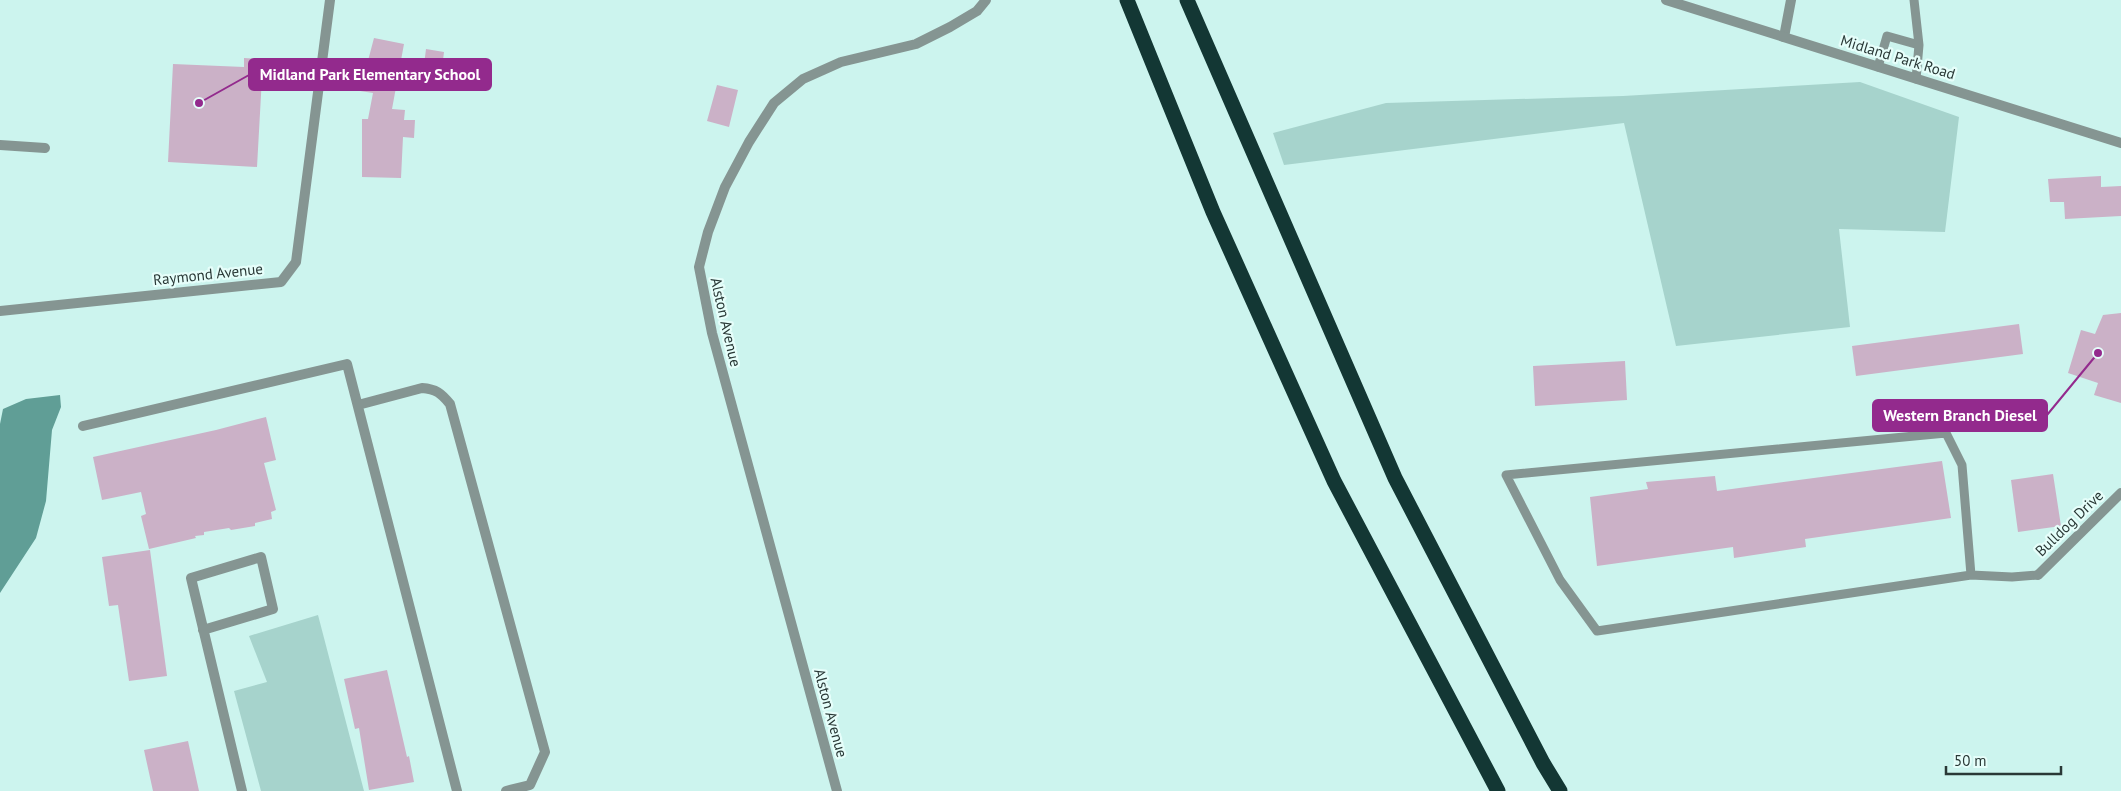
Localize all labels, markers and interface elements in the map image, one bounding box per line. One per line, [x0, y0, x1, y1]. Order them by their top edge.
street label: Midland Park Road [1838, 31, 1958, 83]
callout: Midland Park Elementary School [249, 59, 491, 90]
text: Midland Park Elementary School [260, 64, 481, 84]
street label: Raymond Avenue [152, 259, 264, 289]
street label: Alston Avenue [707, 276, 745, 368]
callout: Western Branch Diesel [1873, 400, 2047, 431]
text: Western Branch Diesel [1883, 405, 2037, 425]
street label: Bulldog Drive [2031, 486, 2107, 560]
street label: Alston Avenue [810, 667, 852, 759]
scale bar [1946, 744, 2061, 776]
text: 50 m [1954, 751, 1987, 770]

